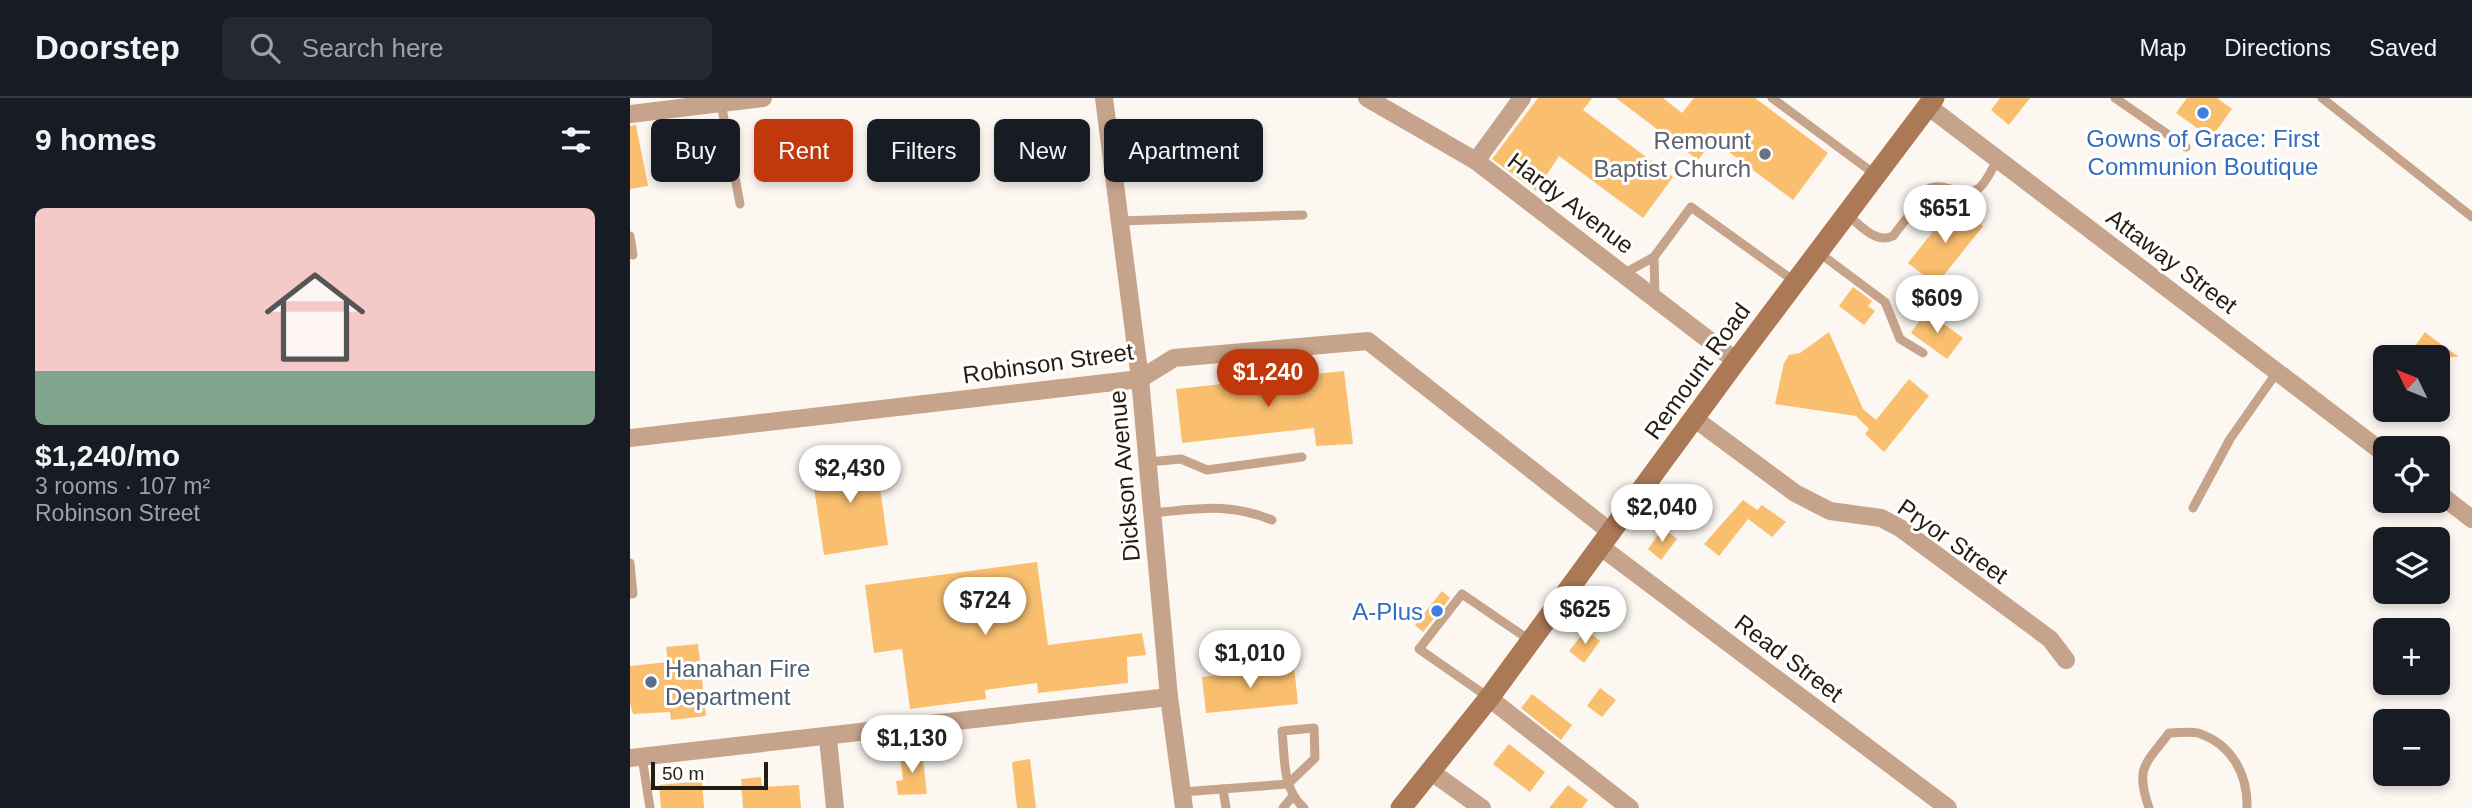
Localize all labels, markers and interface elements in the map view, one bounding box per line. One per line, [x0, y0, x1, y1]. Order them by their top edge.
search box [222, 17, 712, 80]
text: Doorstep [35, 29, 180, 66]
icon: search [246, 29, 284, 67]
text: Search here [302, 33, 444, 63]
text: Map [2140, 34, 2186, 61]
text: Directions [2224, 34, 2331, 61]
text: Saved [2369, 34, 2437, 61]
marker: Gowns of Grace: First Communion Boutique [2195, 105, 2211, 121]
chip: Buy [651, 119, 740, 182]
chip: Rent [754, 119, 853, 182]
chip: Filters [867, 119, 980, 182]
chip: New [994, 119, 1090, 182]
chip: Apartment [1104, 119, 1263, 182]
icon: filters [557, 121, 595, 159]
text: 9 homes [35, 123, 157, 156]
place label: Gowns of Grace: First Communion Boutique [2086, 125, 2320, 180]
place label: Remount Baptist Church [1594, 127, 1751, 182]
marker: Remount Baptist Church [1757, 146, 1773, 162]
street label: Hardy Avenue [1503, 147, 1639, 259]
pin: $651 [1904, 186, 1986, 245]
text: $651 [1919, 195, 1971, 221]
street label: Attaway Street [2102, 203, 2243, 319]
icon: home [252, 254, 378, 380]
pin: $609 [1896, 275, 1978, 335]
text: $609 [1911, 285, 1963, 311]
street label: Remount Road [1639, 298, 1755, 444]
street label: Robinson Street [961, 338, 1135, 388]
north arrow [2373, 345, 2450, 422]
map controls [2373, 345, 2450, 786]
pin: $1,240 [1211, 350, 1325, 409]
text: $1,240 [1233, 359, 1303, 385]
street label: Dickson Avenue [1103, 389, 1145, 563]
button: locate [2373, 436, 2450, 513]
text: $1,240/mo [35, 439, 180, 472]
pin: $2,430 [793, 446, 907, 505]
text: $2,430 [815, 455, 885, 481]
text: 3 rooms · 107 m² [35, 473, 210, 499]
pin: $2,040 [1605, 484, 1719, 544]
street label: Pryor Street [1893, 493, 2013, 589]
text: $2,040 [1627, 494, 1697, 520]
text: Robinson Street [35, 500, 200, 526]
button: layers [2373, 527, 2450, 604]
pin: $724 [944, 578, 1026, 637]
text: $724 [959, 587, 1011, 613]
pin: $625 [1544, 587, 1626, 646]
text: $625 [1559, 596, 1611, 622]
place label: A-Plus [1352, 598, 1423, 625]
marker: A-Plus [1429, 603, 1445, 619]
street label: Read Street [1730, 609, 1849, 708]
button: + [2373, 618, 2450, 695]
pin: $1,010 [1193, 630, 1307, 690]
text: $1,010 [1215, 640, 1285, 666]
place label: Hanahan Fire Department [665, 655, 810, 710]
marker: Hanahan Fire Department [643, 674, 659, 690]
button: − [2373, 709, 2450, 786]
pin: $1,130 [855, 716, 969, 775]
text: $1,130 [877, 725, 947, 751]
scale bar [651, 759, 768, 791]
text: 50 m [662, 763, 704, 784]

